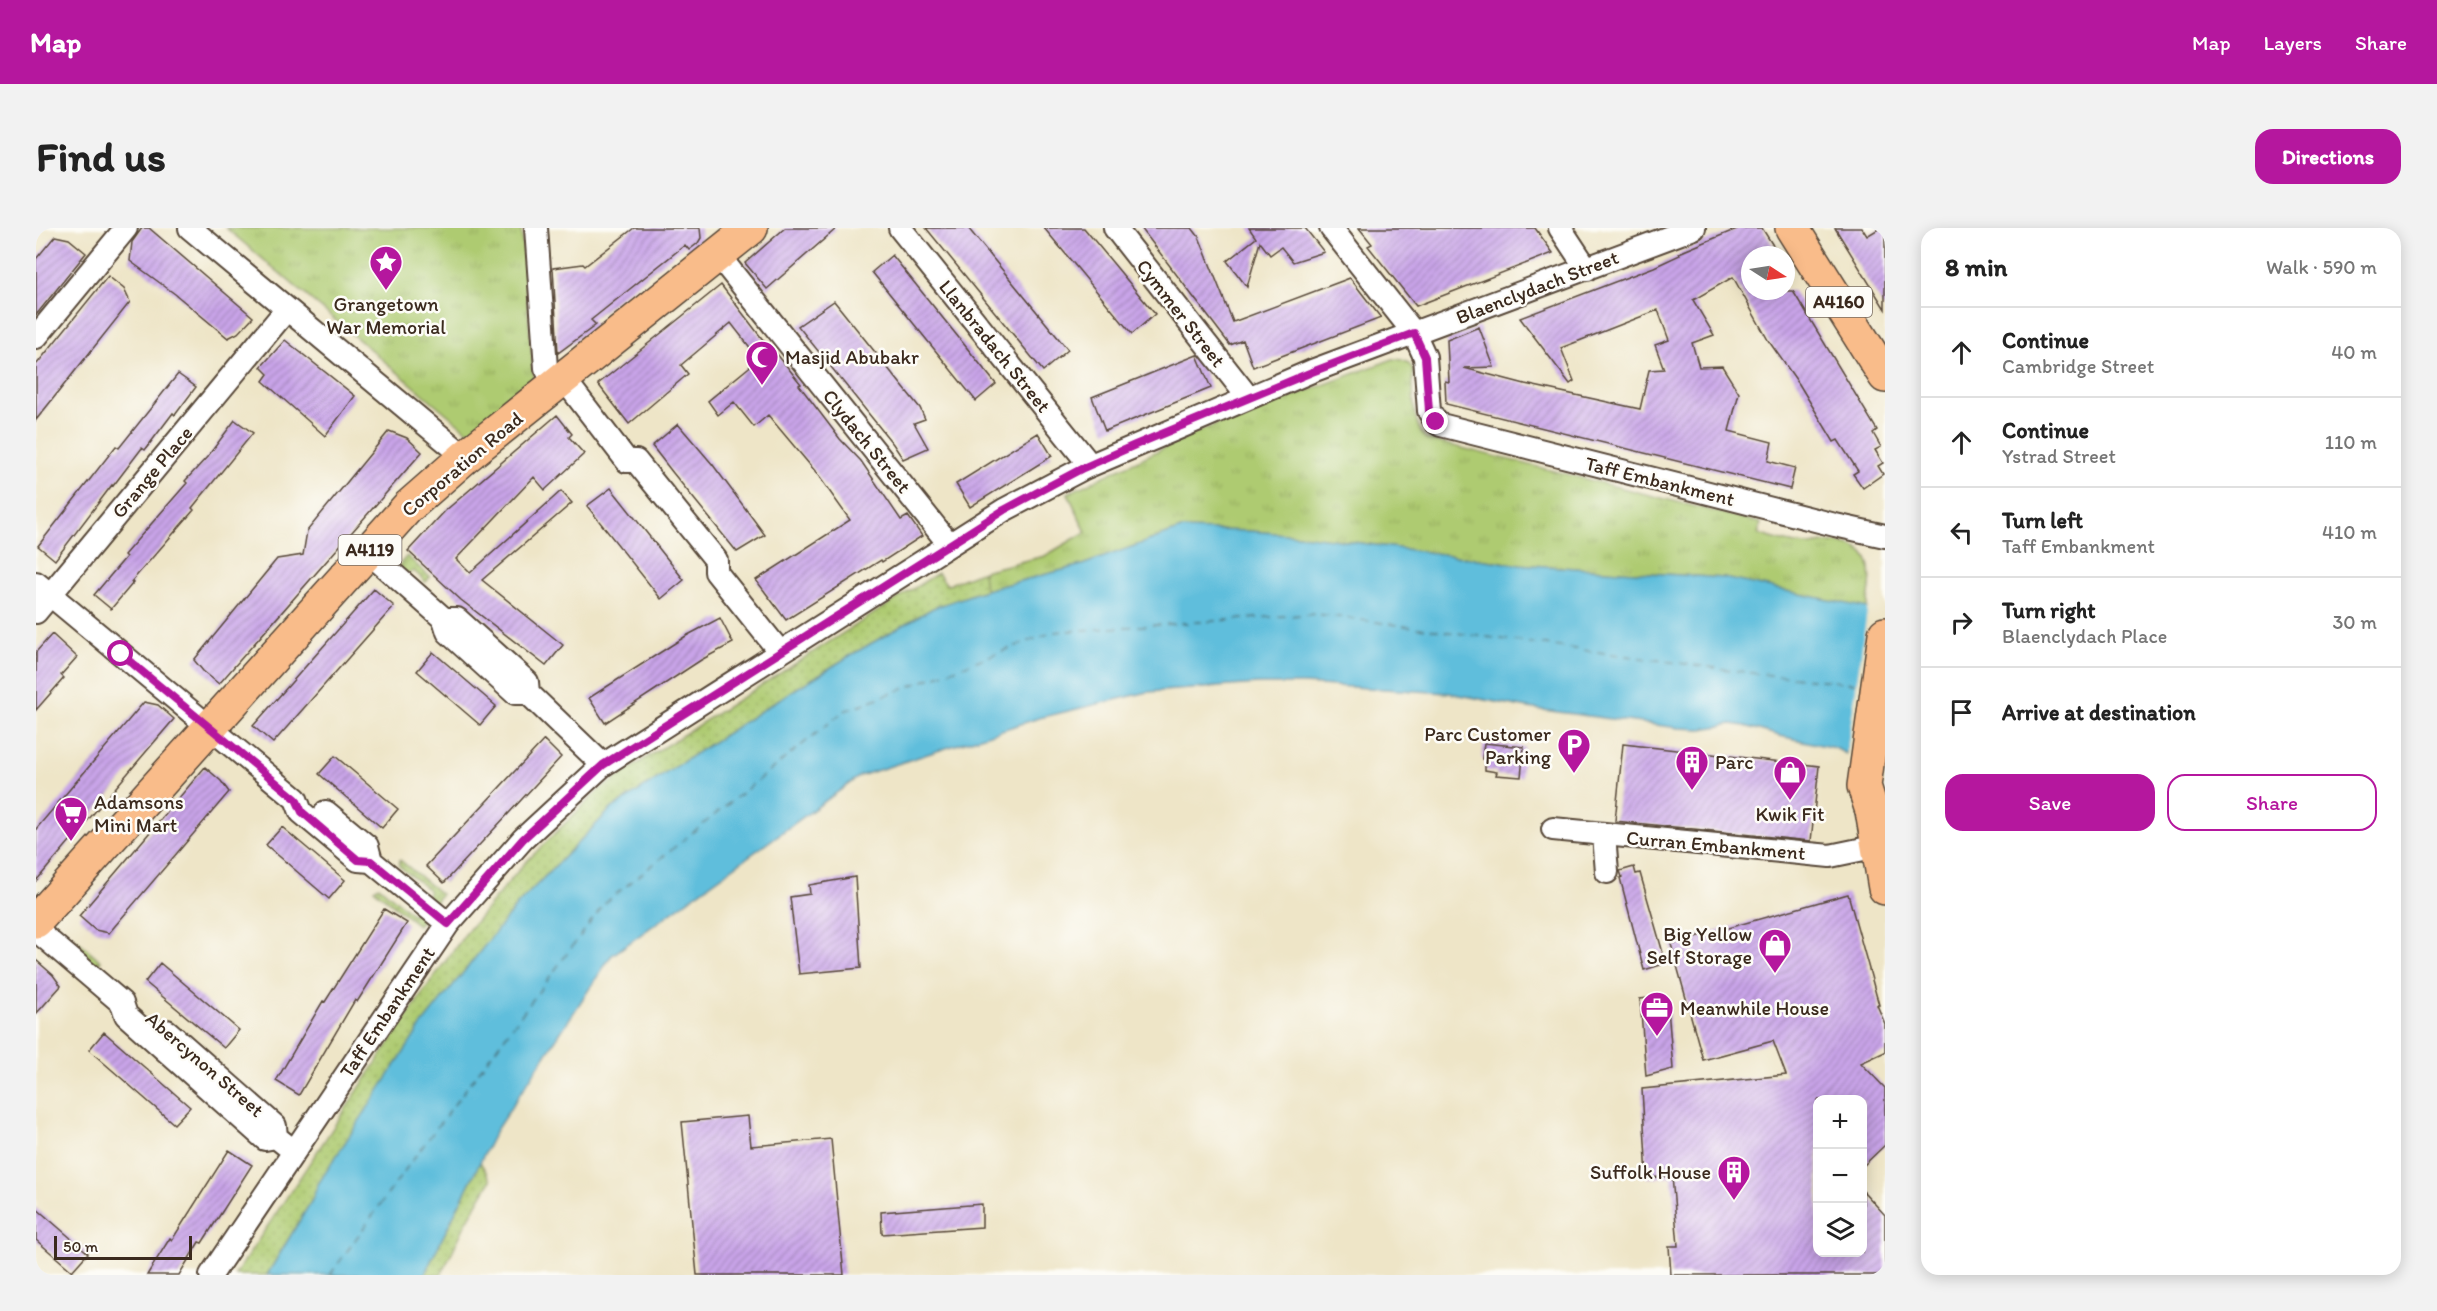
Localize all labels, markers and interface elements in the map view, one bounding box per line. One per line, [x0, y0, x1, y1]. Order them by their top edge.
text: Map [30, 25, 81, 59]
text: Map [2192, 30, 2231, 55]
text: Layers [2264, 30, 2322, 55]
text: Share [2355, 30, 2407, 55]
button: Directions [2255, 129, 2401, 184]
text: Find us [36, 131, 166, 182]
place icon: Grangetown War Memorial [368, 244, 404, 291]
street label: Blaenclydach Street [1452, 245, 1622, 329]
north arrow [1741, 246, 1795, 300]
text: 8 min [1945, 251, 2007, 283]
street label: Cymmer Street [1131, 254, 1231, 372]
text: Walk · 590 m [2266, 255, 2377, 279]
street label: Llanbradach Street [934, 275, 1056, 417]
road number: A4160 [1806, 287, 1872, 317]
place label: Grangetown War Memorial [326, 292, 446, 339]
text: Continue [2002, 327, 2089, 354]
icon: ahead [1945, 336, 1978, 369]
mosque icon: Masjid Abubakr [744, 339, 780, 386]
text: 40 m [2331, 340, 2377, 364]
place label: Masjid Abubakr [785, 345, 919, 369]
text: Cambridge Street [2002, 354, 2154, 378]
street label: Clydach Street [818, 384, 916, 498]
street label: Corporation Road [396, 406, 528, 522]
route end [1422, 408, 1448, 434]
text: Continue [2002, 417, 2089, 444]
street label: Grange Place [106, 421, 198, 523]
icon: ahead [1945, 426, 1978, 459]
text: 110 m [2325, 430, 2377, 454]
text: Ystrad Street [2002, 444, 2116, 468]
street label: Taff Embankment [1583, 451, 1737, 511]
text: Turn left [2002, 507, 2083, 534]
icon: left [1945, 516, 1978, 549]
text: 410 m [2322, 520, 2377, 544]
text: Taff Embankment [2002, 534, 2155, 558]
road number: A4119 [338, 535, 402, 565]
text: Turn right [2002, 597, 2096, 624]
icon: right [1945, 606, 1978, 639]
text: 30 m [2332, 610, 2377, 634]
text: Blaenclydach Place [2002, 624, 2167, 648]
route start [107, 640, 133, 666]
icon: arrive [1945, 696, 1978, 729]
text: Arrive at destination [2002, 699, 2196, 726]
place label: Parc Customer Parking [1424, 722, 1552, 769]
parking icon: Parc Customer Parking [1556, 727, 1592, 774]
building icon: Parc [1674, 744, 1710, 791]
place label: Parc [1715, 750, 1753, 774]
shop icon: Kwik Fit [1772, 754, 1808, 801]
button: Save [1945, 774, 2155, 831]
button: Share [2167, 774, 2377, 831]
place label: Adamsons Mini Mart [94, 790, 184, 837]
supermarket icon: Adamsons Mini Mart [53, 795, 89, 842]
place label: Kwik Fit [1756, 802, 1824, 826]
street label: Curran Embankment [1625, 825, 1807, 865]
place label: Big Yellow Self Storage [1647, 922, 1752, 969]
shop icon: Big Yellow Self Storage [1757, 927, 1793, 974]
street label: Taff Embankment [334, 942, 440, 1082]
office icon: Meanwhile House [1639, 990, 1675, 1037]
place label: Meanwhile House [1680, 996, 1829, 1020]
street label: Abercynon Street [141, 1006, 269, 1122]
map controls [1813, 1095, 1867, 1257]
button: + [1813, 1095, 1867, 1149]
button: − [1813, 1149, 1867, 1203]
building icon: Suffolk House [1716, 1154, 1752, 1201]
place label: Suffolk House [1590, 1160, 1711, 1184]
button: layers [1813, 1203, 1867, 1257]
scale bar [54, 1233, 192, 1260]
text: 50 m [63, 1237, 98, 1256]

